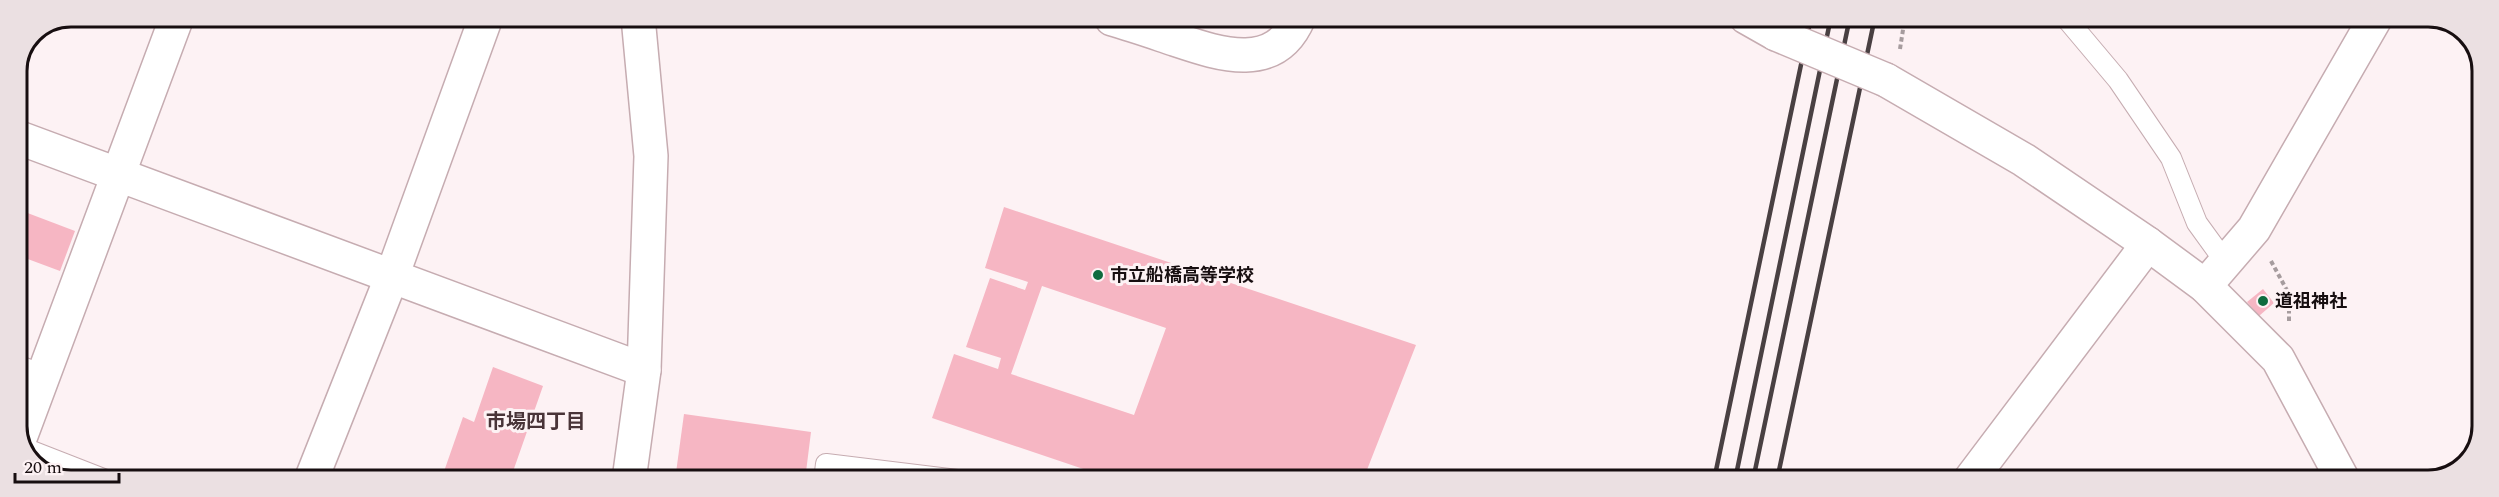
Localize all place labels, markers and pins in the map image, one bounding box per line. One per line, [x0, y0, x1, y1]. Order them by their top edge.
place label: 市立船橋高等学校 [1110, 262, 1254, 289]
marker: 市立船橋高等学校 [1091, 268, 1105, 282]
place label: 道祖神社 [2275, 288, 2347, 315]
marker: 道祖神社 [2256, 294, 2270, 308]

